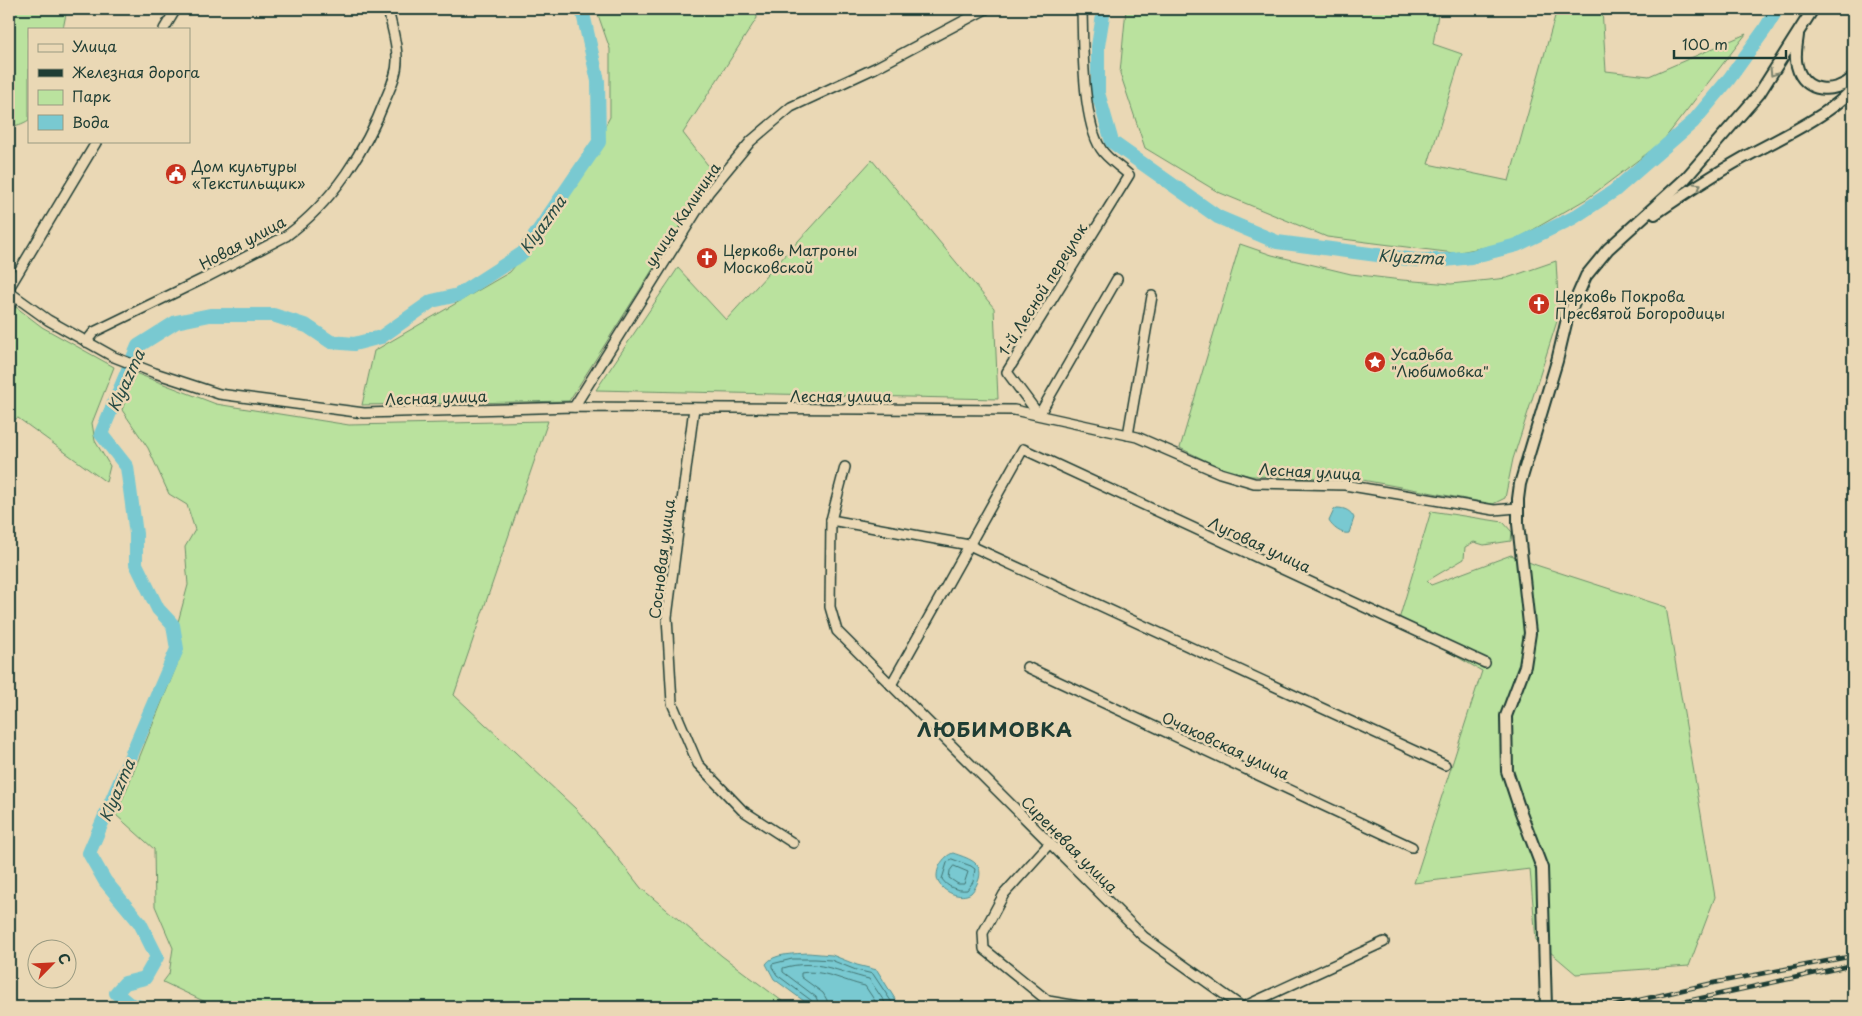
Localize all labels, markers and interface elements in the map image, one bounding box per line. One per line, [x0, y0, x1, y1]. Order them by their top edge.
legend [28, 28, 190, 142]
scale bar [1674, 28, 1787, 60]
text: 100 m [1682, 32, 1728, 55]
text: Улица [72, 34, 117, 57]
text: Железная дорога [72, 60, 200, 83]
one-way arrow [1770, 67, 1779, 76]
text: Парк [72, 84, 111, 107]
text: Вода [72, 110, 110, 133]
place label: Дом культуры «Текстильщик» [191, 154, 306, 194]
street label: улица Калинина [639, 157, 726, 271]
public building icon: Дом культуры «Текстильщик» [164, 162, 188, 186]
one-way arrow [1692, 183, 1701, 193]
water label: Klyazma [513, 190, 572, 258]
street label: Новая улица [194, 209, 290, 275]
street label: 1-й Лесной переулок [992, 218, 1092, 360]
place label: Церковь Матроны Московской [723, 238, 857, 278]
water label: Klyazma [1378, 242, 1445, 270]
church icon: Церковь Матроны Московской [695, 246, 719, 270]
place label: Церковь Покрова Пресвятой Богородицы [1555, 284, 1725, 324]
church icon: Церковь Покрова Пресвятой Богородицы [1527, 292, 1551, 316]
place label: Усадьба "Любимовка" [1391, 342, 1489, 382]
water label: Klyazma [100, 344, 150, 415]
place icon: Усадьба "Любимовка" [1363, 350, 1387, 374]
street label: Лесная улица [385, 384, 488, 410]
street label: Лесная улица [790, 384, 893, 407]
street label: Лесная улица [1258, 457, 1362, 485]
street label: Сосновая улица [642, 497, 680, 620]
street label: Луговая улица [1205, 510, 1315, 578]
street label: Очаковская улица [1158, 705, 1294, 785]
district label: ЛЮБИМОВКА [917, 714, 1073, 744]
water label: Klyazma [92, 754, 140, 825]
street label: Сиреневая улица [1016, 790, 1124, 898]
north arrow [28, 938, 78, 988]
text: С [53, 949, 76, 968]

